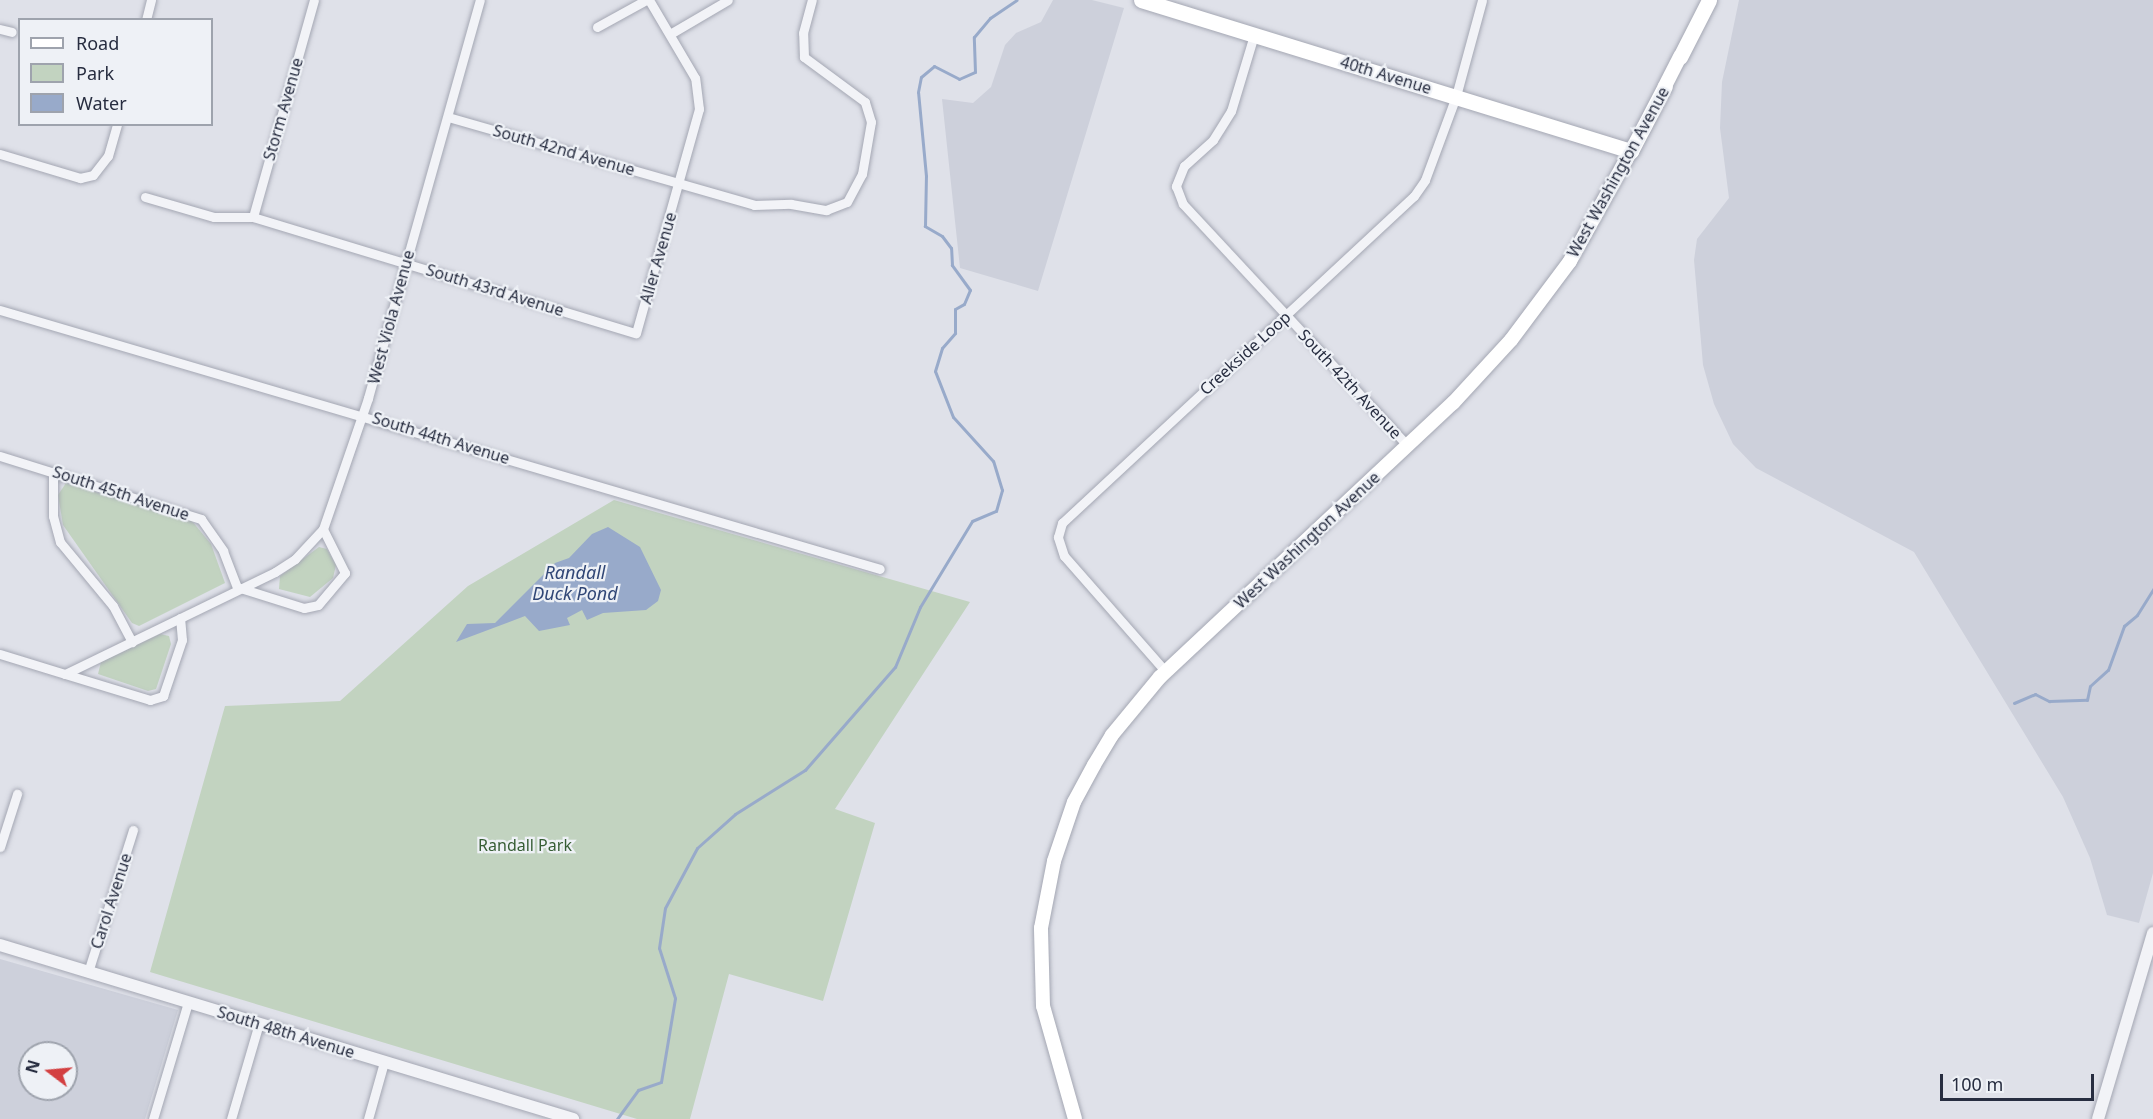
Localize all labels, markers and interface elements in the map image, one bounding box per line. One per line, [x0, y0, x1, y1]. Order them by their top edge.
legend [18, 18, 213, 126]
text: Road [76, 31, 119, 55]
street label: 40th Avenue [1338, 52, 1434, 98]
street label: Storm Avenue [259, 55, 307, 163]
text: Park [76, 61, 114, 85]
street label: West Washington Avenue [1563, 83, 1673, 261]
text: Water [76, 91, 127, 115]
street label: South 42nd Avenue [491, 121, 637, 179]
street label: Aller Avenue [636, 210, 680, 306]
street label: West Viola Avenue [364, 248, 418, 386]
street label: South 43rd Avenue [424, 260, 566, 320]
street label: Creekside Loop [1196, 307, 1294, 399]
street label: South 42th Avenue [1294, 325, 1406, 443]
street label: South 44th Avenue [370, 408, 512, 468]
street label: South 45th Avenue [50, 462, 192, 524]
street label: West Washington Avenue [1230, 468, 1384, 612]
water label: Randall Duck Pond [532, 562, 618, 604]
park label: Randall Park [478, 835, 572, 855]
street label: Carol Avenue [86, 851, 136, 951]
street label: South 48th Avenue [215, 1002, 357, 1062]
north arrow [18, 1041, 78, 1101]
text: N [20, 1057, 45, 1076]
scale bar [1943, 1062, 2098, 1100]
text: 100 m [1951, 1072, 2003, 1096]

